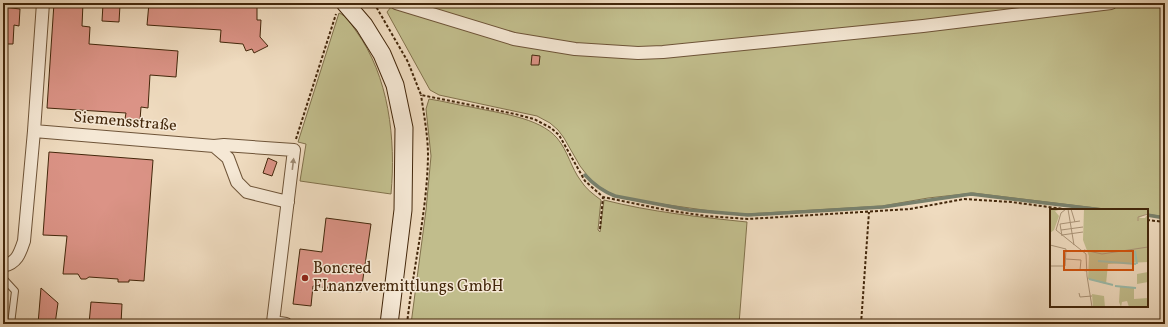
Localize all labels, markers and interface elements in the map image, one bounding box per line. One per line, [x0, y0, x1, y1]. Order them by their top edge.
street label: Siemensstraße [72, 107, 178, 137]
one-way arrow [289, 158, 296, 170]
inset map [1050, 209, 1148, 307]
place label: Boncred FInanzvermittlungs GmbH [313, 258, 504, 298]
marker: Boncred FInanzvermittlungs GmbH [300, 273, 310, 283]

